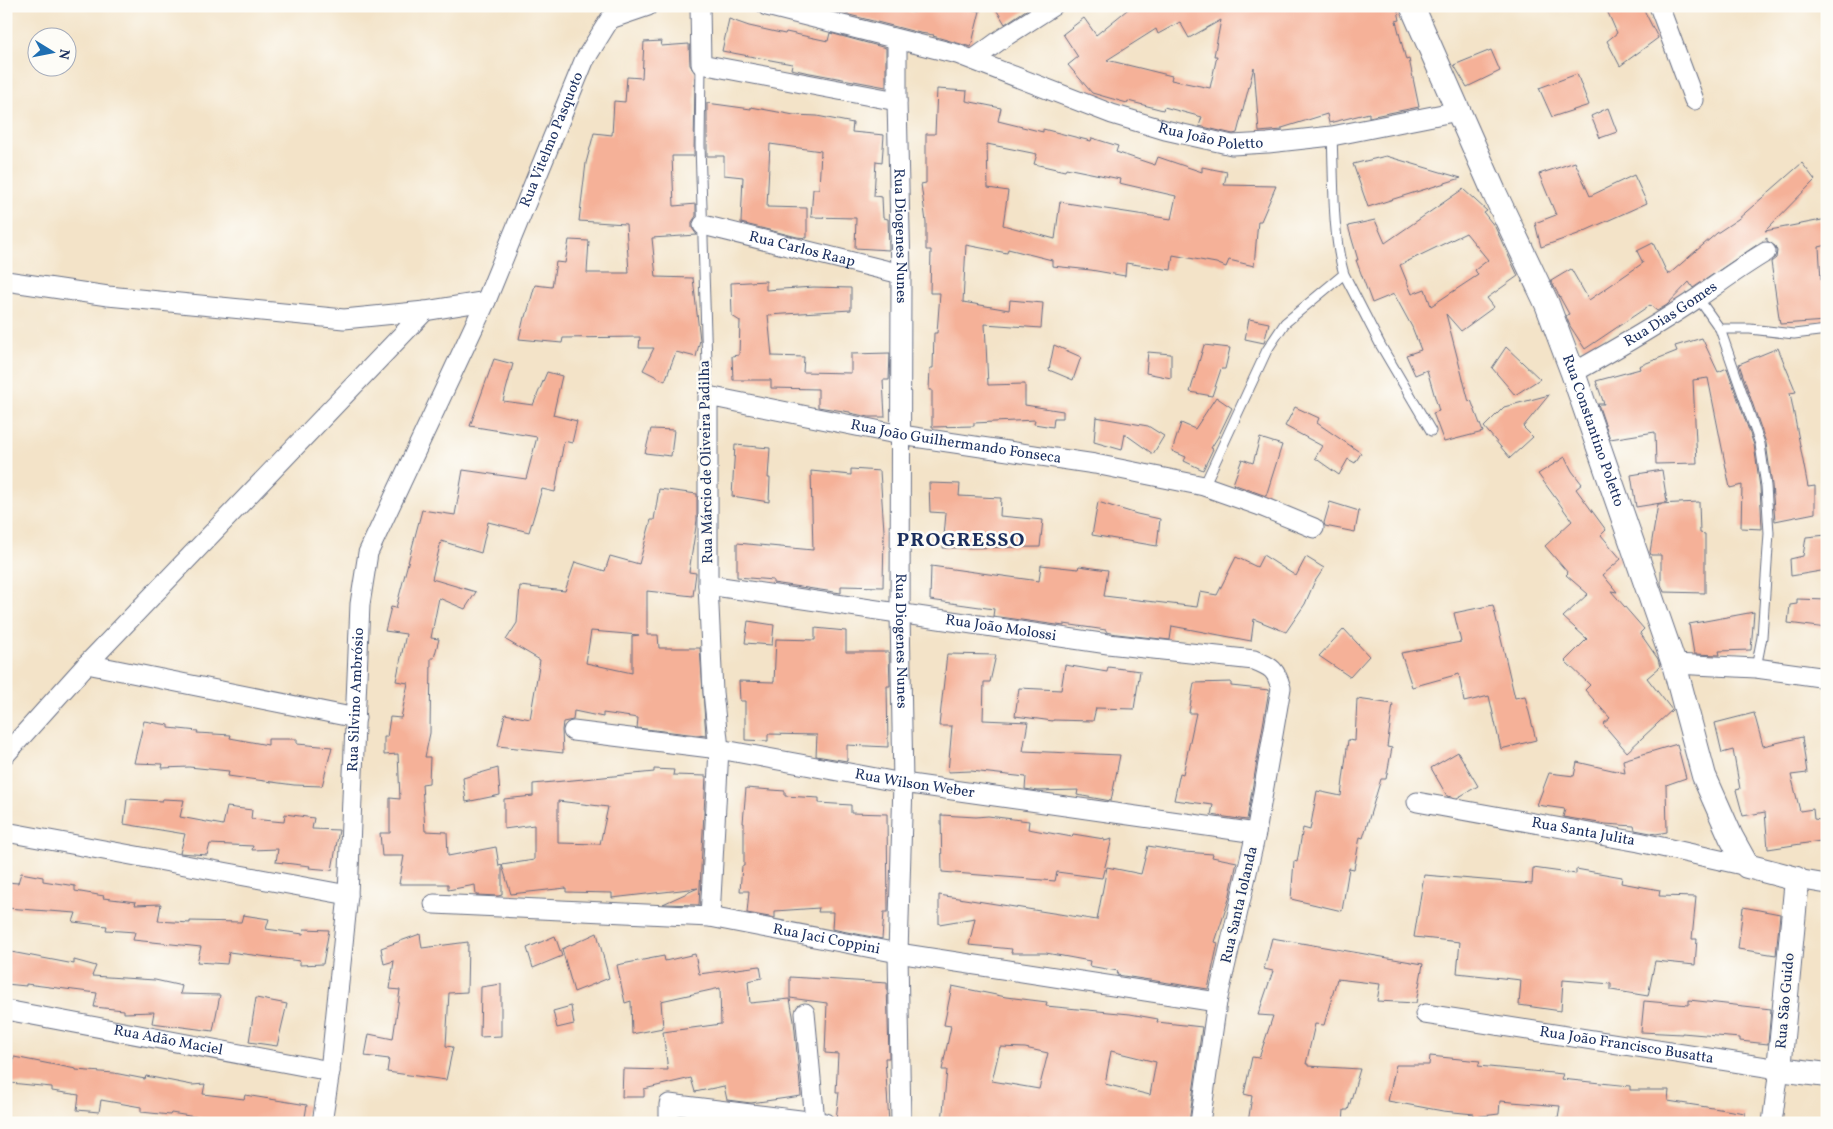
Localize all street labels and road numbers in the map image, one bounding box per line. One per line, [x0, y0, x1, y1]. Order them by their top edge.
street label: Rua Vitelmo Pasquoto [515, 69, 589, 210]
street label: Rua João Poletto [1155, 118, 1264, 156]
street label: Rua Diogenes Nunes [888, 168, 912, 304]
street label: Rua Carlos Raap [747, 226, 857, 273]
street label: Rua Dias Gomes [1620, 277, 1722, 352]
street label: Rua Constantino Poletto [1557, 352, 1629, 510]
street label: Rua Márcio de Oliveira Padilha [695, 360, 719, 564]
street label: Rua João Guilhermando Fonseca [849, 415, 1063, 469]
street label: Rua Diogenes Nunes [889, 573, 912, 709]
street label: Rua João Molossi [944, 610, 1058, 647]
street label: Rua Silvino Ambrósio [343, 627, 370, 772]
street label: Rua Wilson Weber [853, 764, 976, 804]
street label: Rua Santa Julita [1530, 812, 1637, 852]
street label: Rua Santa Iolanda [1216, 844, 1264, 966]
street label: Rua Jaci Coppini [771, 919, 882, 960]
street label: Rua São Guido [1771, 952, 1801, 1050]
street label: Rua Adão Maciel [112, 1020, 225, 1061]
street label: Rua João Francisco Busatta [1538, 1021, 1715, 1069]

